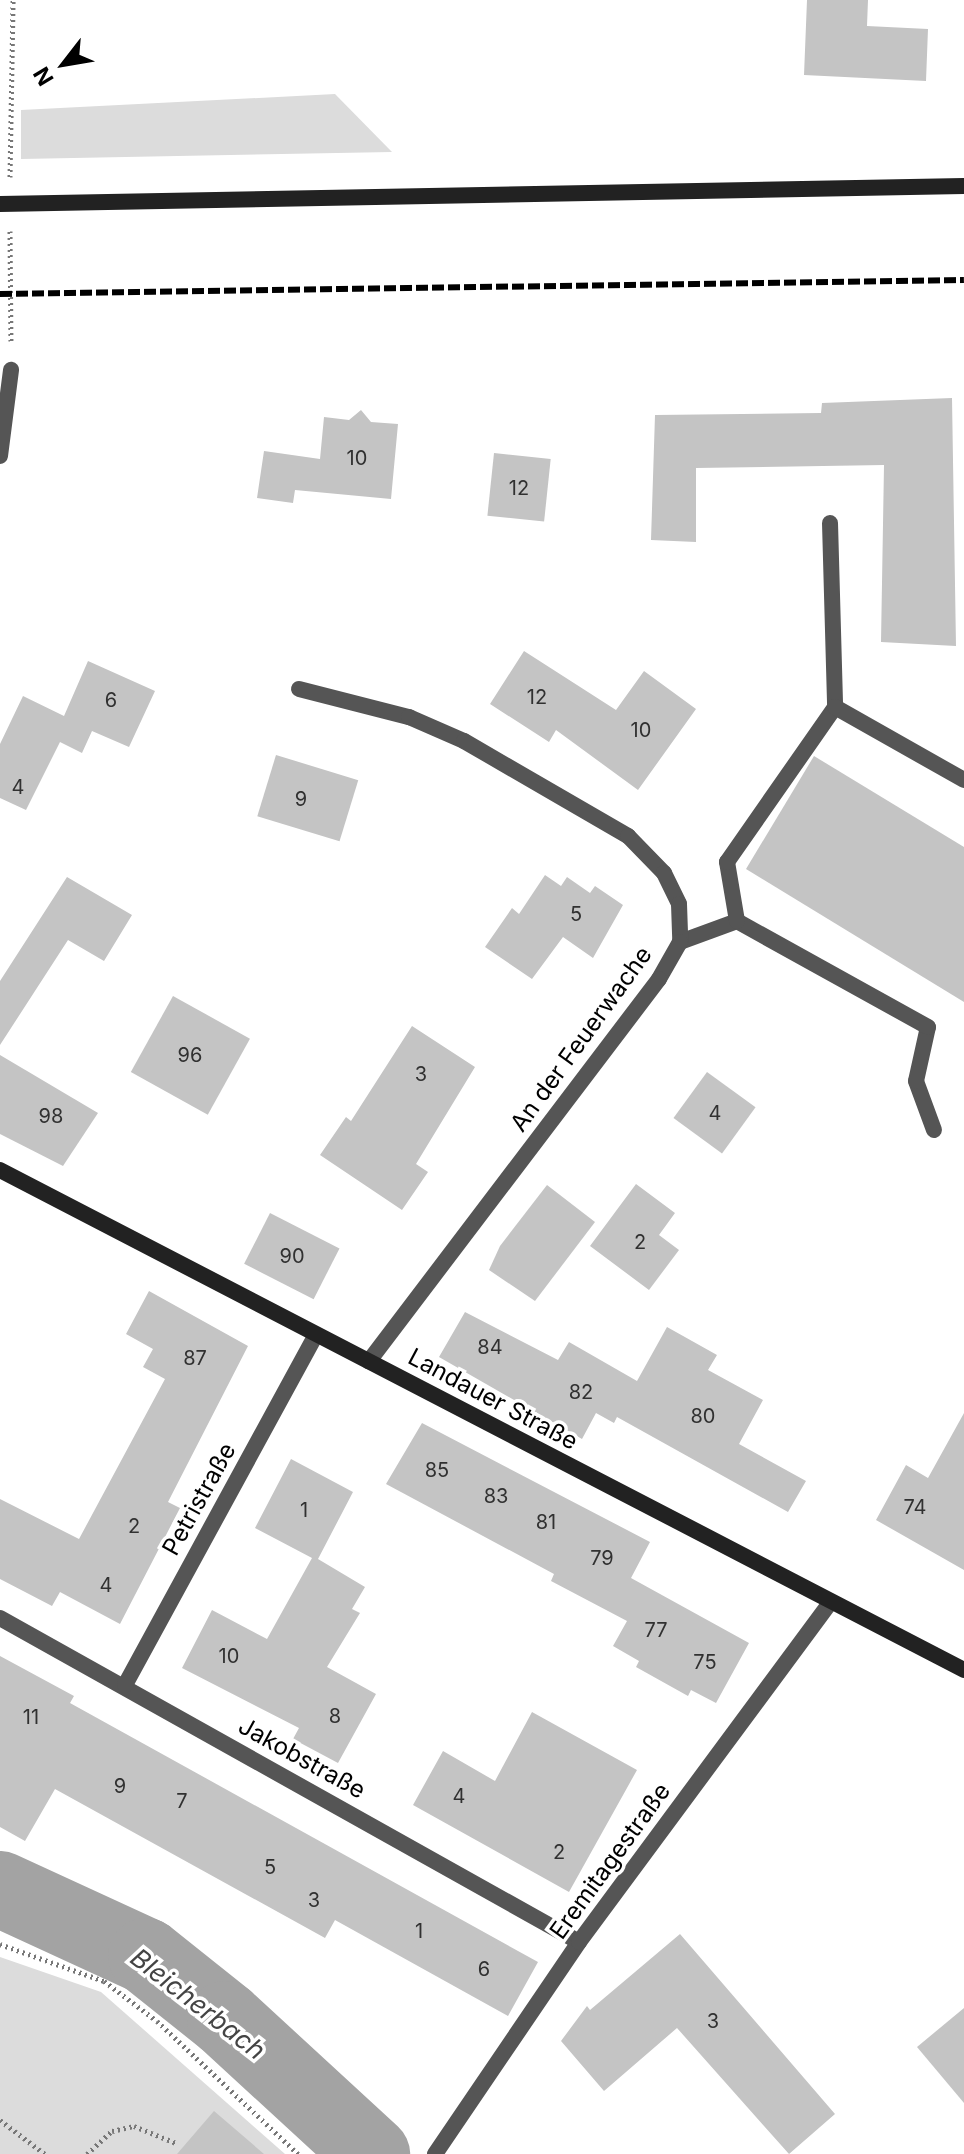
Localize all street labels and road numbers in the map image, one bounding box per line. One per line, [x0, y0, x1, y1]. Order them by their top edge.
street label: An der Feuerwache [504, 941, 658, 1137]
street label: Landauer Straße [403, 1342, 583, 1456]
street label: Petristraße [156, 1438, 242, 1560]
street label: Jakobstraße [233, 1711, 371, 1805]
street label: Eremitagestraße [544, 1777, 676, 1945]

